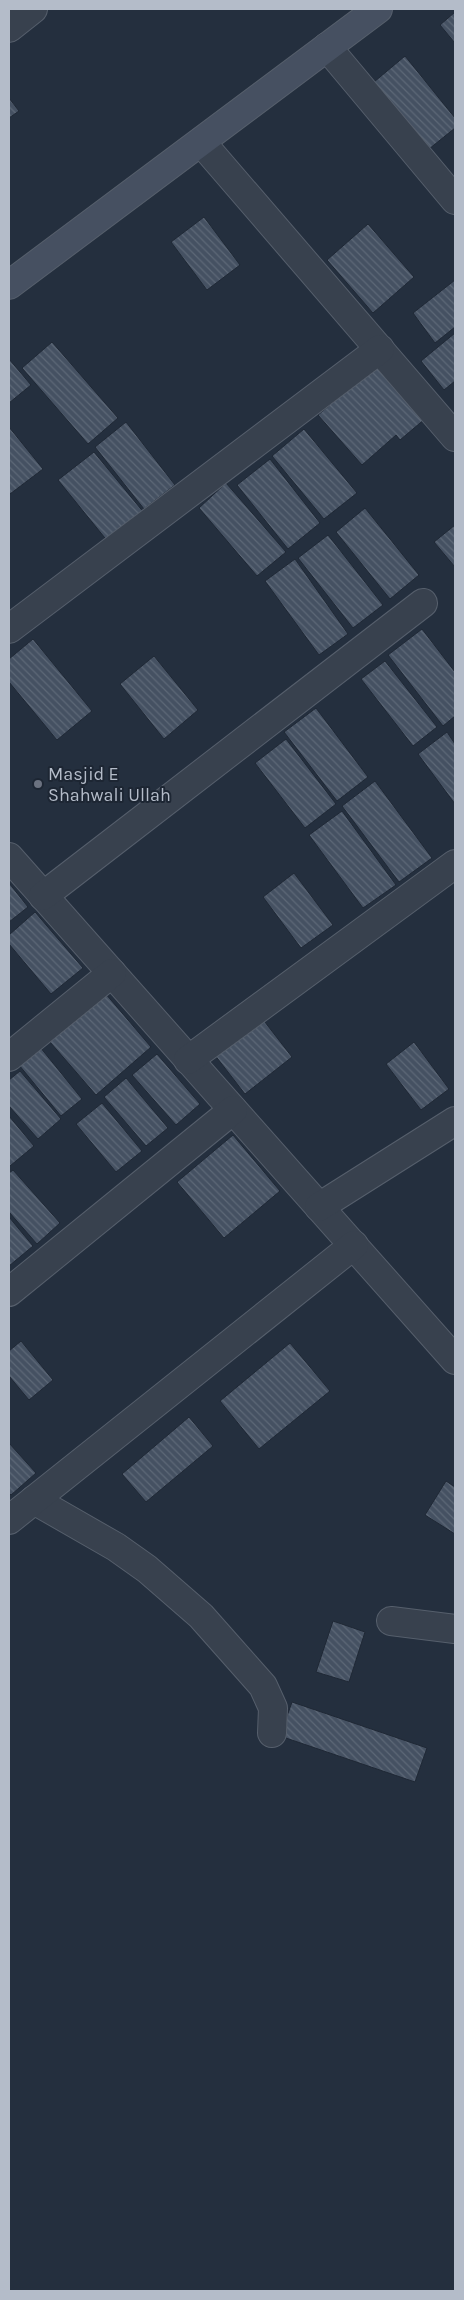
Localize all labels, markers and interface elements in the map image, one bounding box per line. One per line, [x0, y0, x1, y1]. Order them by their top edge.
place label: Masjid E Shahwali Ullah [48, 763, 171, 806]
marker: Masjid E Shahwali Ullah [32, 778, 44, 790]

